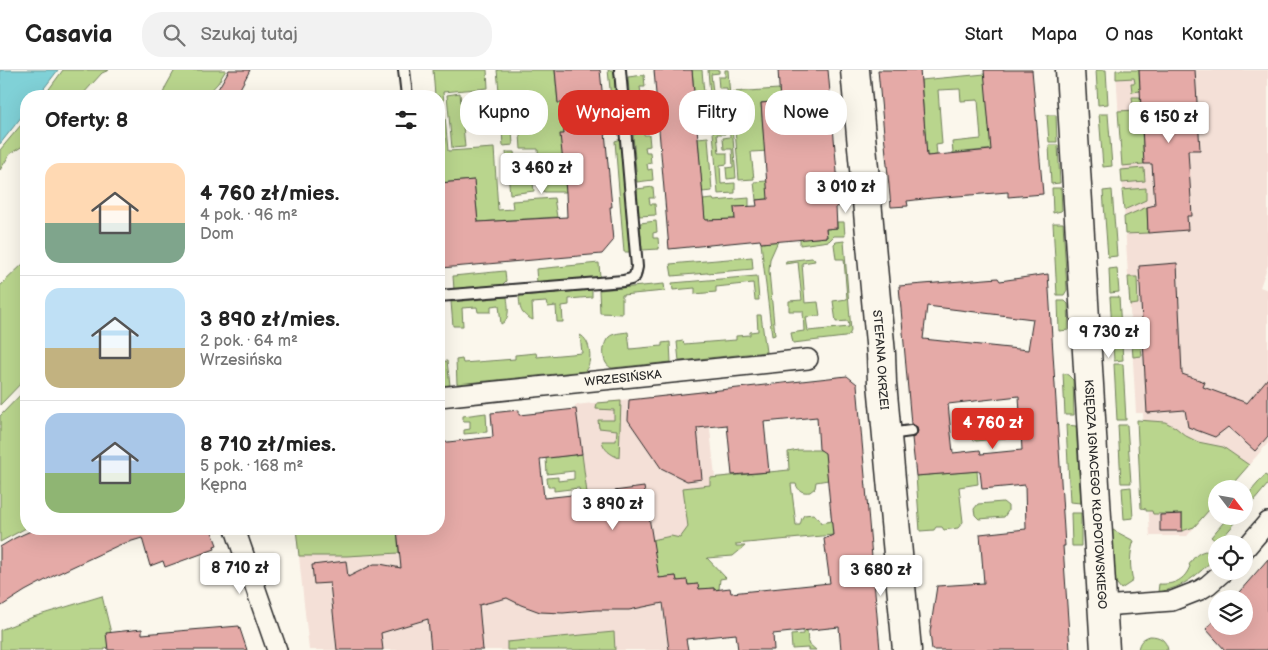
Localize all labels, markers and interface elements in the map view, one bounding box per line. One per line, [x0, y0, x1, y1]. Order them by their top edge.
search box [142, 12, 492, 57]
text: Casavia [25, 20, 112, 49]
icon: search [160, 21, 188, 49]
text: Szukaj tutaj [200, 23, 298, 46]
text: Start [965, 24, 1003, 45]
text: Mapa [1031, 24, 1077, 45]
text: O nas [1105, 24, 1153, 45]
text: Kontakt [1181, 24, 1243, 45]
chip: Kupno [460, 90, 548, 135]
chip: Wynajem [558, 90, 669, 135]
chip: Filtry [679, 90, 755, 135]
chip: Nowe [765, 90, 847, 135]
pin: 6 150 zł [1117, 102, 1221, 144]
icon: filters [392, 106, 420, 134]
text: Oferty: 8 [45, 108, 128, 133]
text: 6 150 zł [1140, 108, 1198, 127]
pin: 3 460 zł [490, 152, 594, 195]
text: 3 460 zł [511, 159, 573, 178]
pin: 3 010 zł [794, 172, 898, 214]
text: 3 010 zł [817, 178, 875, 197]
text: 4 760 zł/mies. [200, 181, 339, 206]
icon: home [85, 183, 145, 243]
text: 4 pok. · 96 m² [200, 206, 298, 225]
text: Dom [200, 225, 234, 244]
text: 3 890 zł/mies. [200, 307, 340, 332]
icon: home [85, 308, 145, 368]
street label: STEFANA OKRZEI [869, 309, 892, 411]
pin: 9 730 zł [1057, 316, 1161, 359]
text: 9 730 zł [1079, 323, 1139, 342]
text: 2 pok. · 64 m² [200, 332, 298, 351]
text: Wrzesińska [200, 351, 282, 370]
street label: WRZESIŃSKA [584, 367, 663, 389]
street label: KSIĘDZA IGNACEGO KŁOPOTOWSKIEGO [1081, 379, 1110, 609]
pin: 4 760 zł [941, 408, 1045, 450]
text: 4 760 zł [963, 414, 1023, 433]
text: 8 710 zł/mies. [200, 432, 336, 457]
icon: home [85, 433, 145, 493]
text: 5 pok. · 168 m² [200, 457, 303, 476]
text: Kępna [200, 476, 247, 495]
north arrow [1208, 480, 1252, 525]
map controls [1208, 480, 1253, 635]
pin: 3 890 zł [561, 488, 665, 531]
text: 3 890 zł [583, 495, 643, 514]
button: locate [1208, 535, 1253, 580]
pin: 8 710 zł [188, 552, 292, 595]
pin: 3 680 zł [829, 554, 933, 597]
text: 8 710 zł [211, 559, 269, 578]
text: 3 680 zł [850, 561, 912, 580]
button: layers [1208, 590, 1253, 635]

